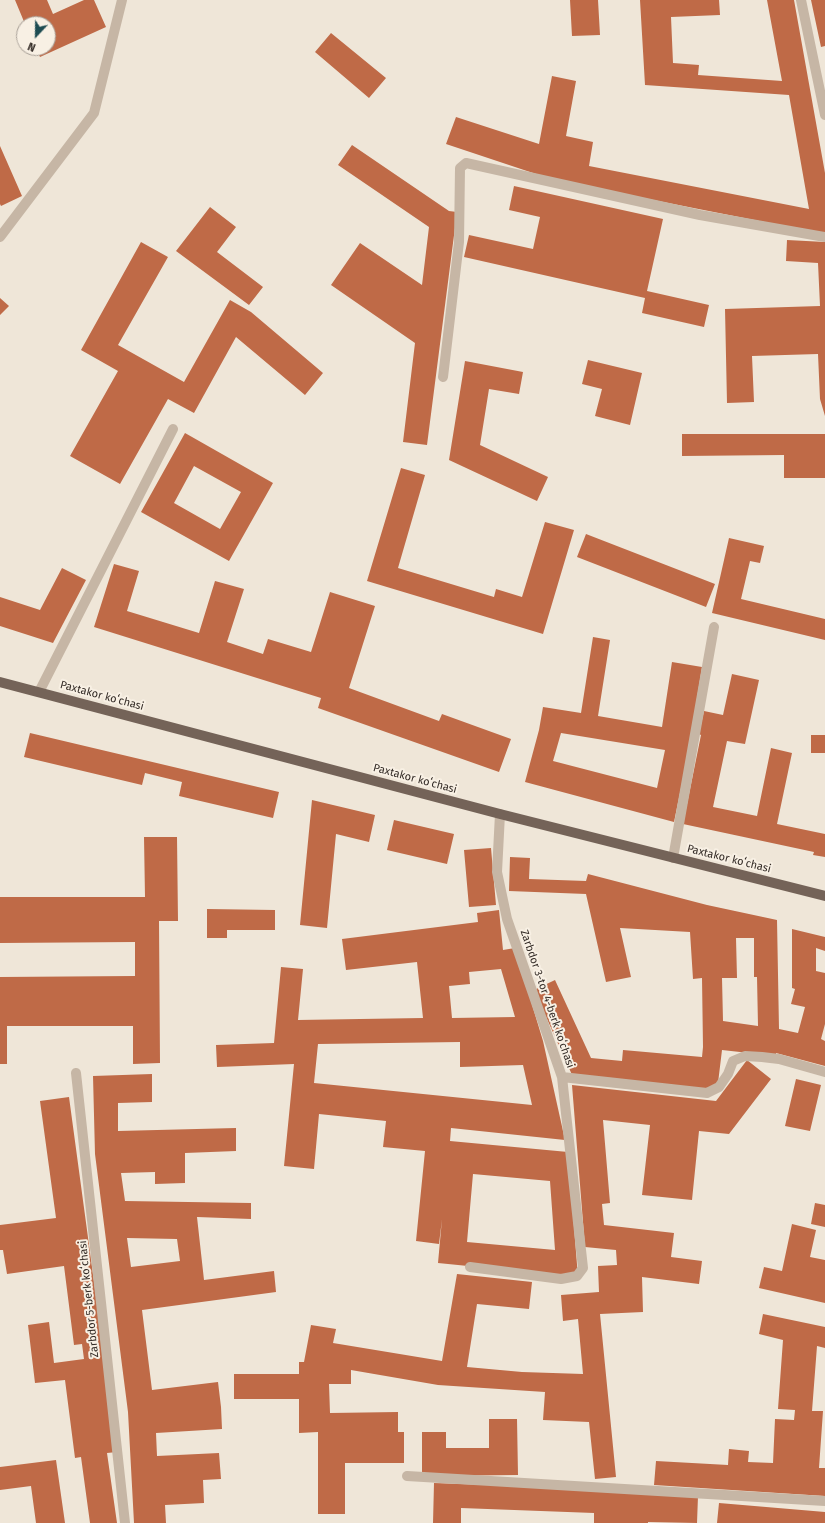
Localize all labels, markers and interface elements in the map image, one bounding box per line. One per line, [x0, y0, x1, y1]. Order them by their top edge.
north arrow [16, 16, 56, 56]
text: N [26, 39, 38, 54]
street label: Paxtakor koʻchasi [59, 678, 145, 714]
street label: Paxtakor koʻchasi [372, 761, 458, 797]
street label: Paxtakor koʻchasi [686, 842, 772, 876]
street label: Zarbdor 3-tor 4-berk koʻchasi [517, 928, 577, 1070]
street label: Zarbdor 5-berk koʻchasi [76, 1240, 102, 1358]

